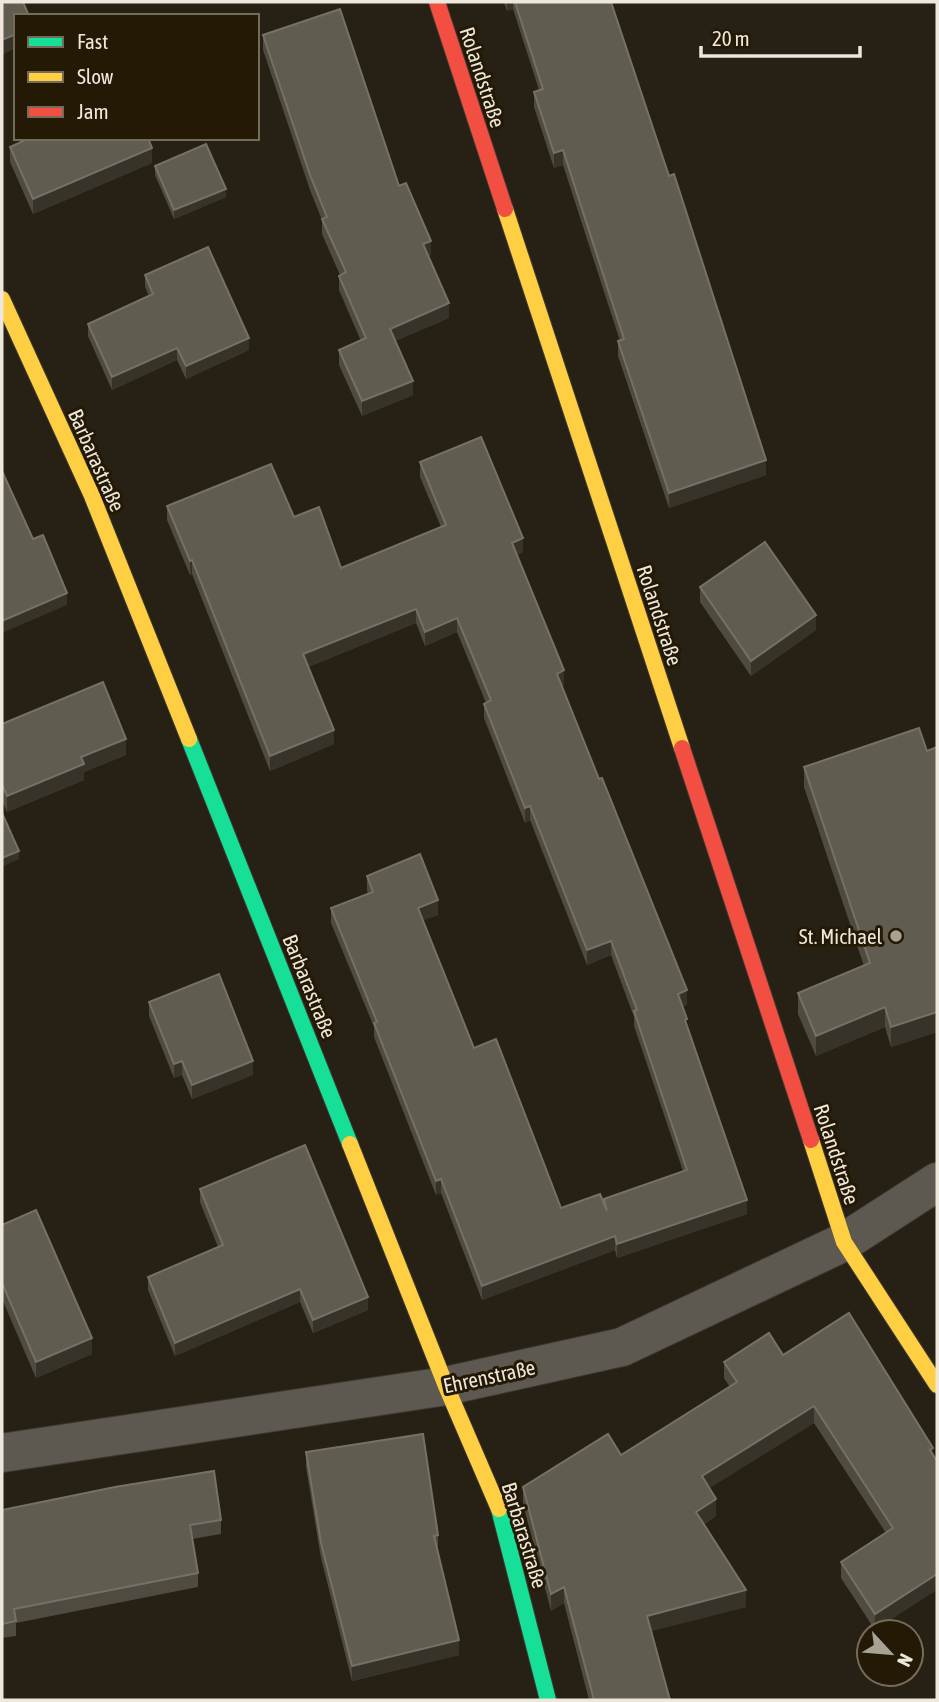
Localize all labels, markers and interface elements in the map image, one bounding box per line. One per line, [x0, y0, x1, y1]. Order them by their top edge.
legend [14, 14, 259, 140]
scale bar [701, 14, 860, 58]
street label: Rolandstraße [455, 24, 511, 130]
text: 20 m [712, 26, 750, 50]
text: Fast [77, 29, 108, 53]
text: Slow [77, 64, 114, 88]
text: Jam [77, 99, 109, 123]
street label: Barbarastraße [64, 405, 130, 515]
street label: Rolandstraße [632, 562, 688, 668]
place label: St. Michael [799, 924, 882, 948]
marker: St. Michael [888, 928, 904, 944]
street label: Barbarastraße [278, 931, 342, 1041]
street label: Rolandstraße [809, 1101, 865, 1207]
street label: Ehrenstraße [441, 1355, 537, 1397]
street label: Barbarastraße [498, 1479, 552, 1591]
north arrow [855, 1618, 925, 1688]
text: N [893, 1651, 918, 1670]

